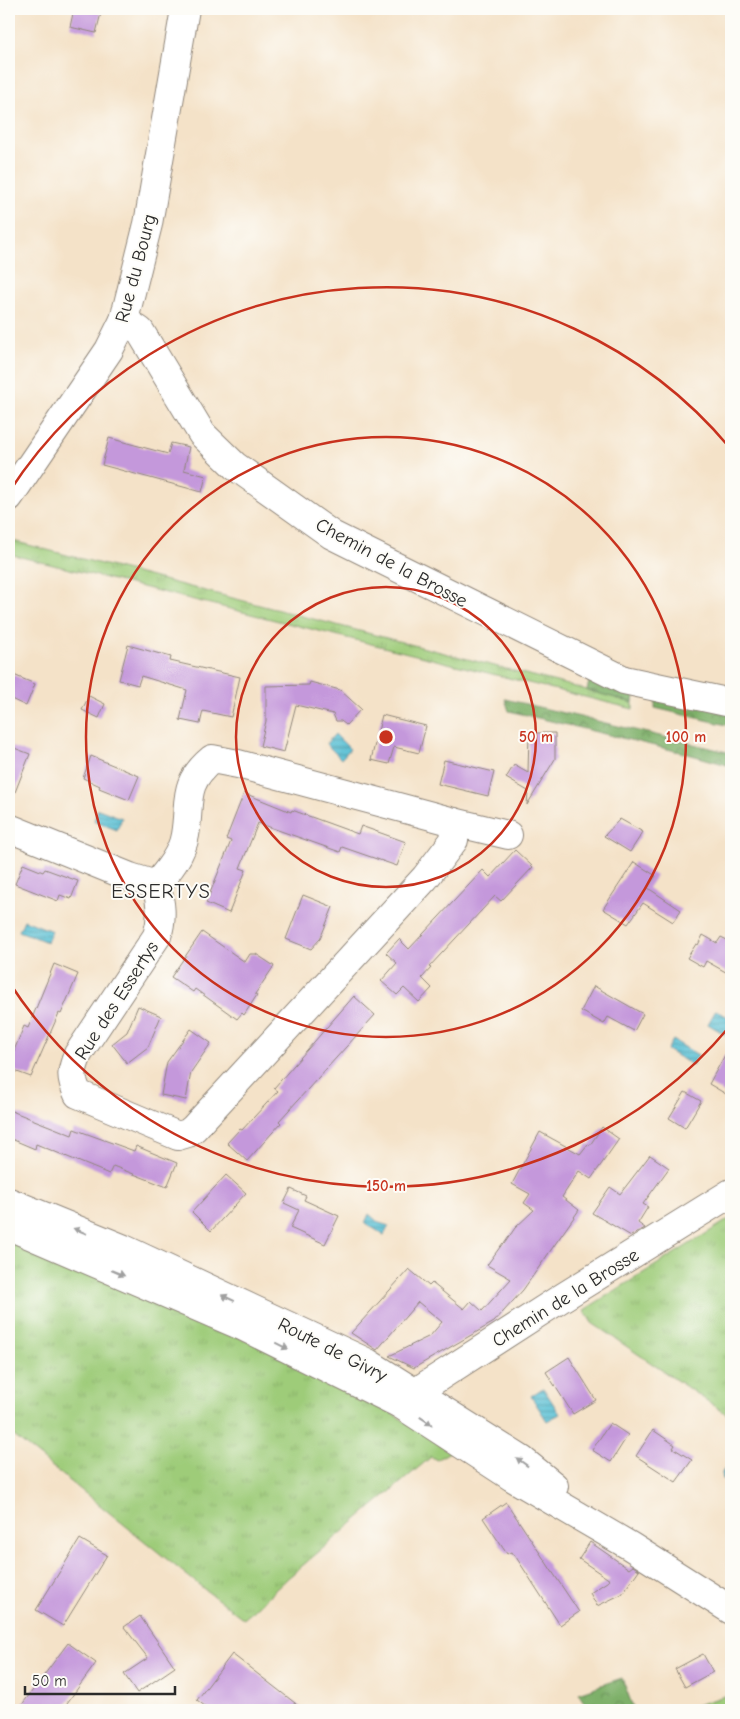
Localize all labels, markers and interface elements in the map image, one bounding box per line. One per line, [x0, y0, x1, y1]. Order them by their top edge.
street label: Rue du Bourg [111, 212, 161, 325]
street label: Chemin de la Brosse [312, 514, 471, 612]
centre of rings [377, 728, 395, 746]
text: 50 m [519, 728, 553, 746]
text: 100 m [666, 728, 706, 746]
district label: ESSERTYS [111, 880, 211, 903]
street label: Rue des Essertys [70, 937, 163, 1064]
text: 150 m [366, 1177, 406, 1195]
one-way arrow [73, 1227, 87, 1235]
street label: Chemin de la Brosse [488, 1244, 643, 1352]
one-way arrow [111, 1269, 125, 1277]
one-way arrow [221, 1294, 235, 1302]
street label: Route de Givry [274, 1313, 391, 1387]
one-way arrow [275, 1342, 290, 1350]
one-way arrow [419, 1417, 433, 1426]
one-way arrow [516, 1456, 529, 1467]
scale bar [25, 1664, 175, 1696]
text: 50 m [32, 1672, 67, 1690]

